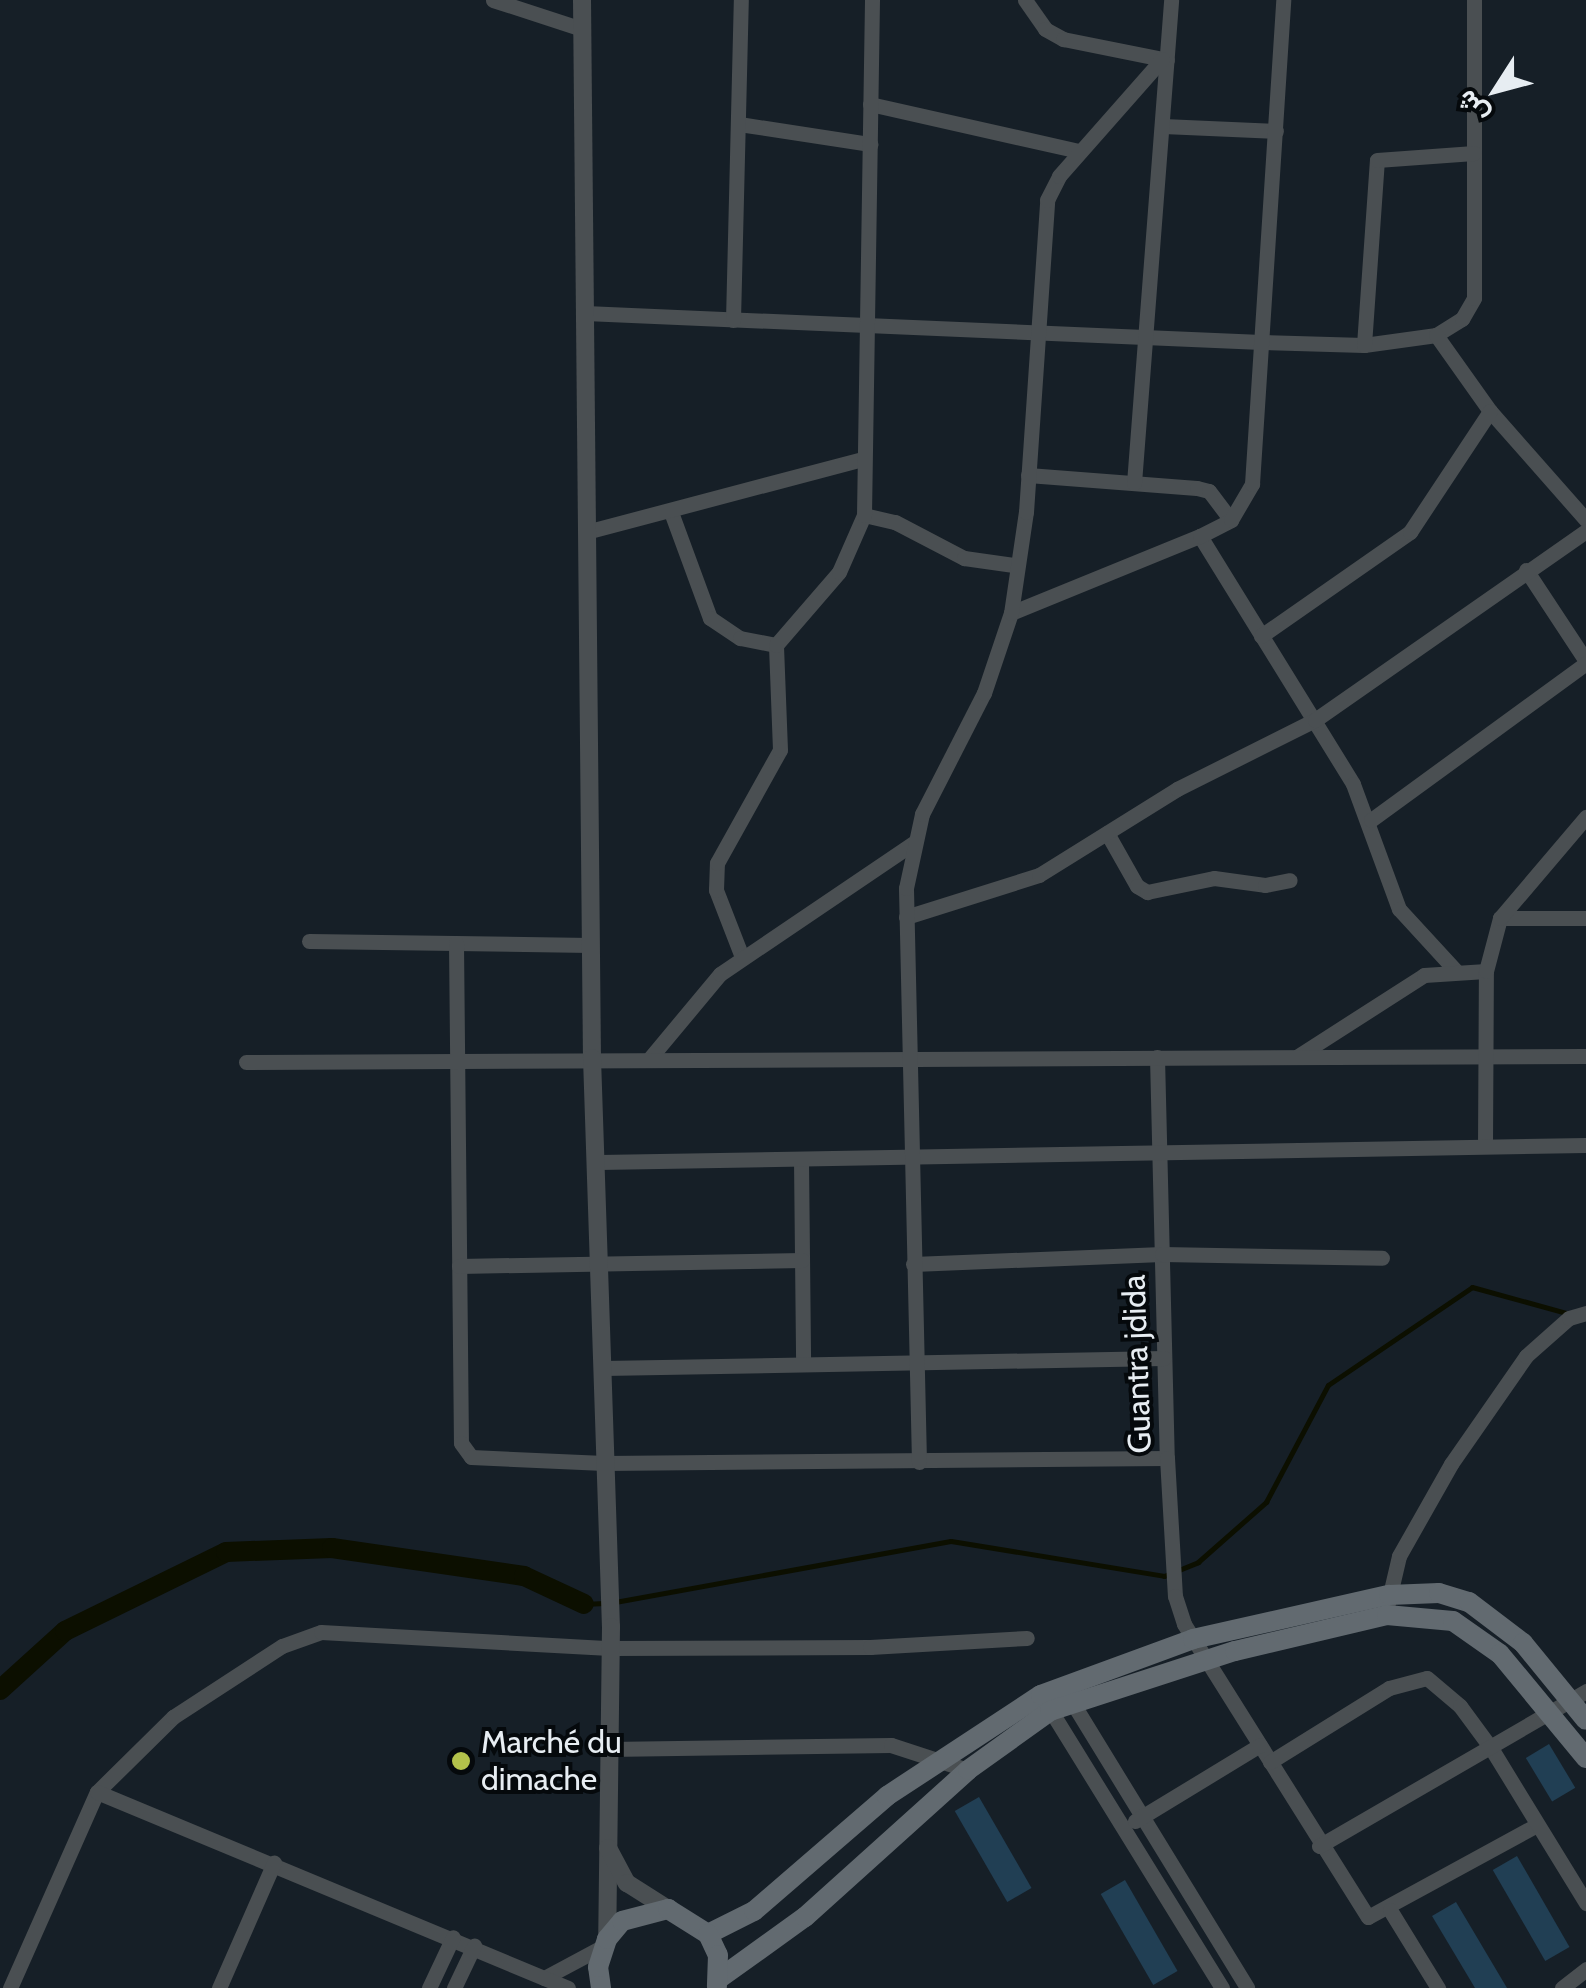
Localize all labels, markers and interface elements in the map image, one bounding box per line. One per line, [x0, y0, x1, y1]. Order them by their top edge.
north arrow [1446, 40, 1546, 140]
text: ش [1448, 84, 1495, 131]
street label: Guantra jdida [1115, 1274, 1159, 1454]
place label: Marché du dimache [481, 1724, 622, 1799]
marker: Marché du dimache [450, 1750, 472, 1772]

